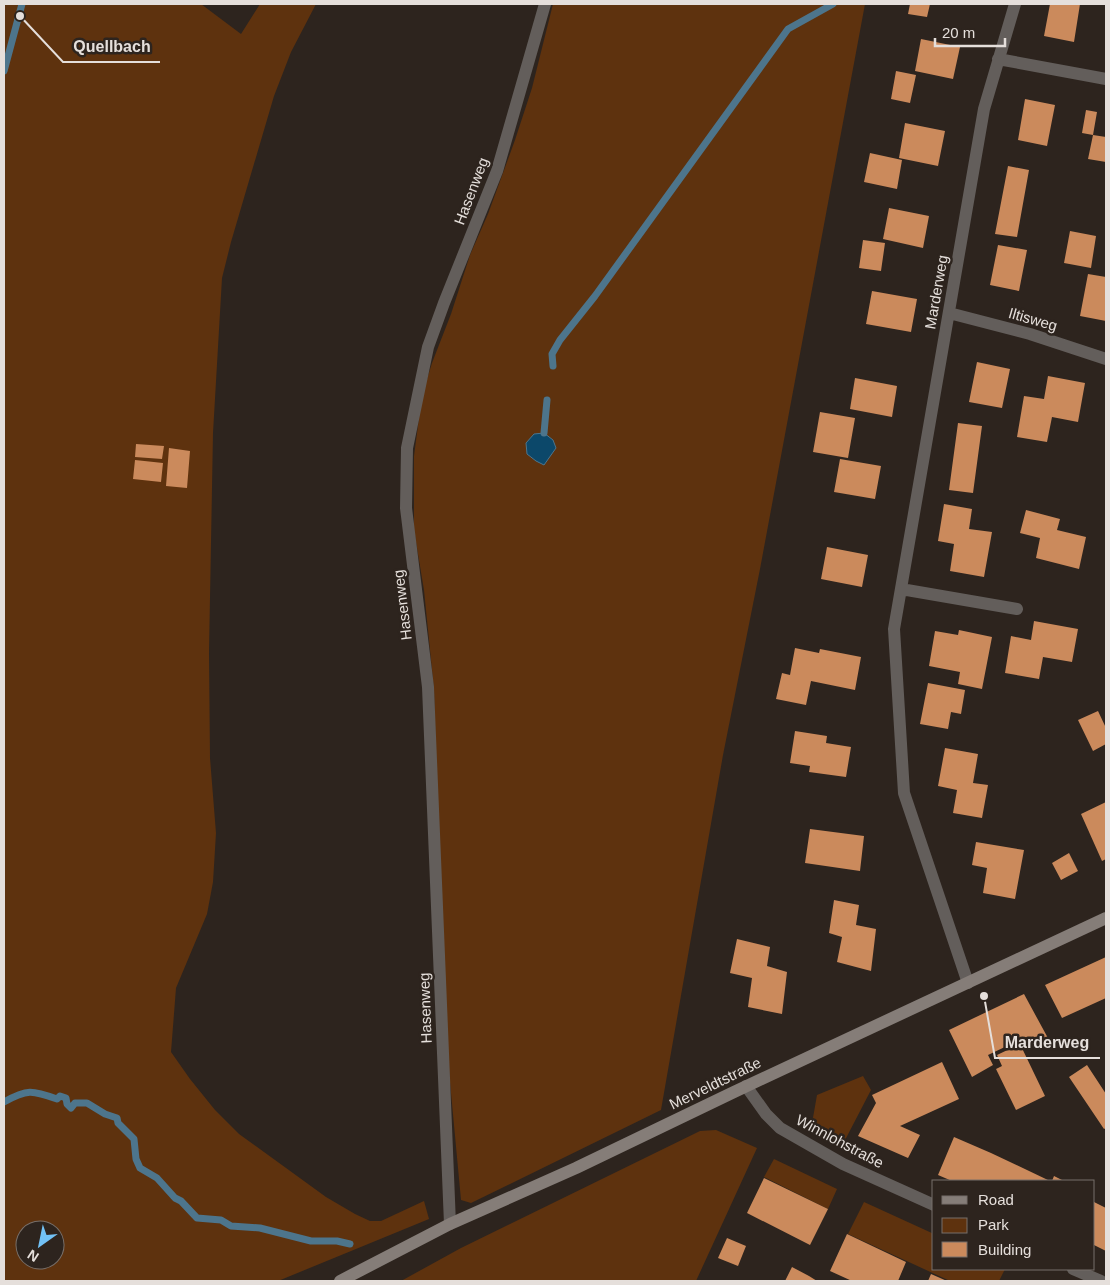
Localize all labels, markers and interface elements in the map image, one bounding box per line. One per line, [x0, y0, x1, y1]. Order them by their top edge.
scale bar [935, 15, 1005, 47]
text: 20 m [942, 24, 975, 41]
callout: Quellbach [63, 31, 160, 62]
text: Quellbach [73, 38, 151, 55]
street label: Hasenweg [450, 155, 492, 227]
street label: Marderweg [921, 254, 951, 330]
street label: Iltisweg [1007, 304, 1059, 334]
street label: Hasenweg [389, 569, 415, 641]
street label: Hasenweg [415, 972, 435, 1044]
callout: Marderweg [995, 1027, 1100, 1058]
text: Marderweg [1005, 1034, 1089, 1051]
street label: Merveldtstraße [666, 1053, 764, 1113]
street label: Winnlohstraße [793, 1111, 887, 1171]
legend [932, 1180, 1095, 1270]
text: Road [978, 1191, 1014, 1208]
text: Park [978, 1216, 1009, 1233]
north arrow [15, 1220, 65, 1270]
text: Building [978, 1241, 1031, 1258]
text: N [24, 1246, 42, 1265]

